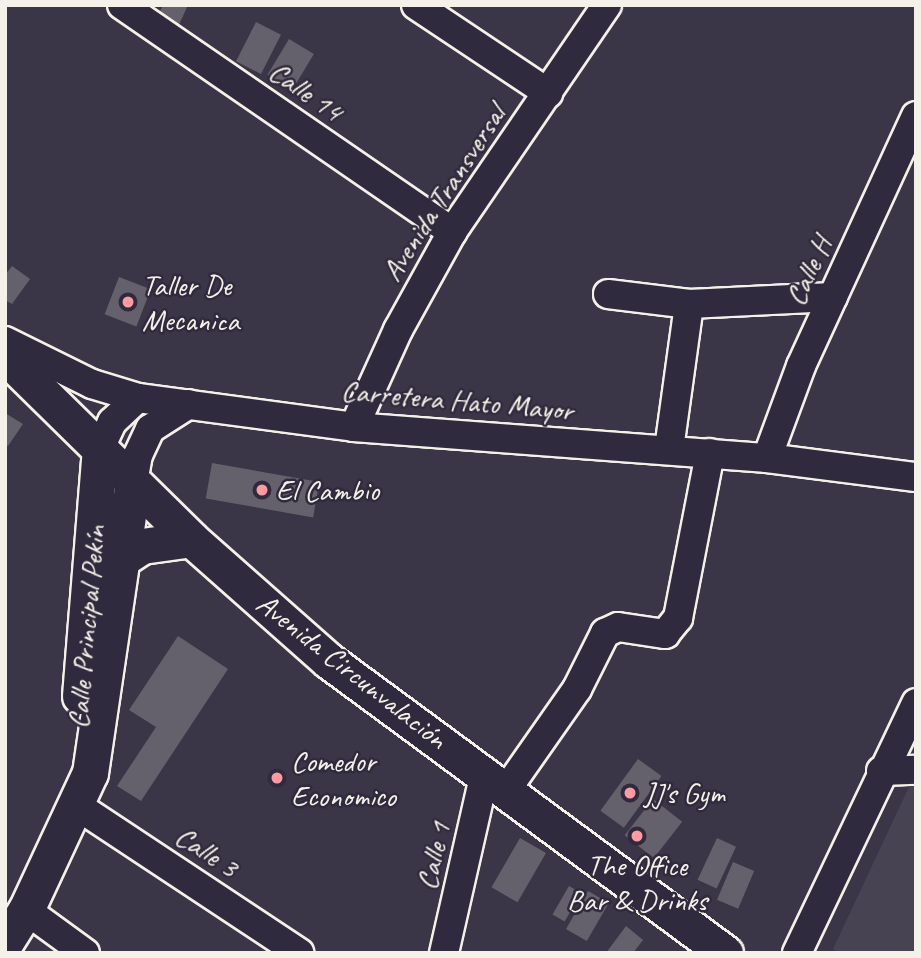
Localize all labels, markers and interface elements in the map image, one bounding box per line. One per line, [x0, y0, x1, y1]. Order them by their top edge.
street label: Calle 14 [262, 53, 350, 129]
street label: Avenida Transversal [373, 99, 513, 287]
street label: Calle H [777, 231, 839, 311]
place label: Taller De Mecanica [142, 267, 239, 338]
marker: Taller De Mecanica [120, 294, 136, 310]
street label: Carretera Hato Mayor [339, 372, 575, 428]
place label: El Cambio [276, 472, 378, 508]
marker: El Cambio [254, 482, 270, 498]
street label: Calle Principal Pekín [59, 524, 113, 730]
street label: Avenida Circunvalación [249, 585, 455, 757]
place label: Comedor Economico [291, 743, 396, 814]
marker: Comedor Economico [269, 770, 285, 786]
place label: JJ's Gym [644, 775, 727, 811]
marker: JJ's Gym [622, 785, 638, 801]
street label: Calle 3 [169, 817, 245, 885]
street label: Calle 1 [408, 819, 458, 893]
marker: The Office Bar & Drinks [629, 828, 645, 844]
place label: The Office Bar & Drinks [567, 847, 707, 917]

